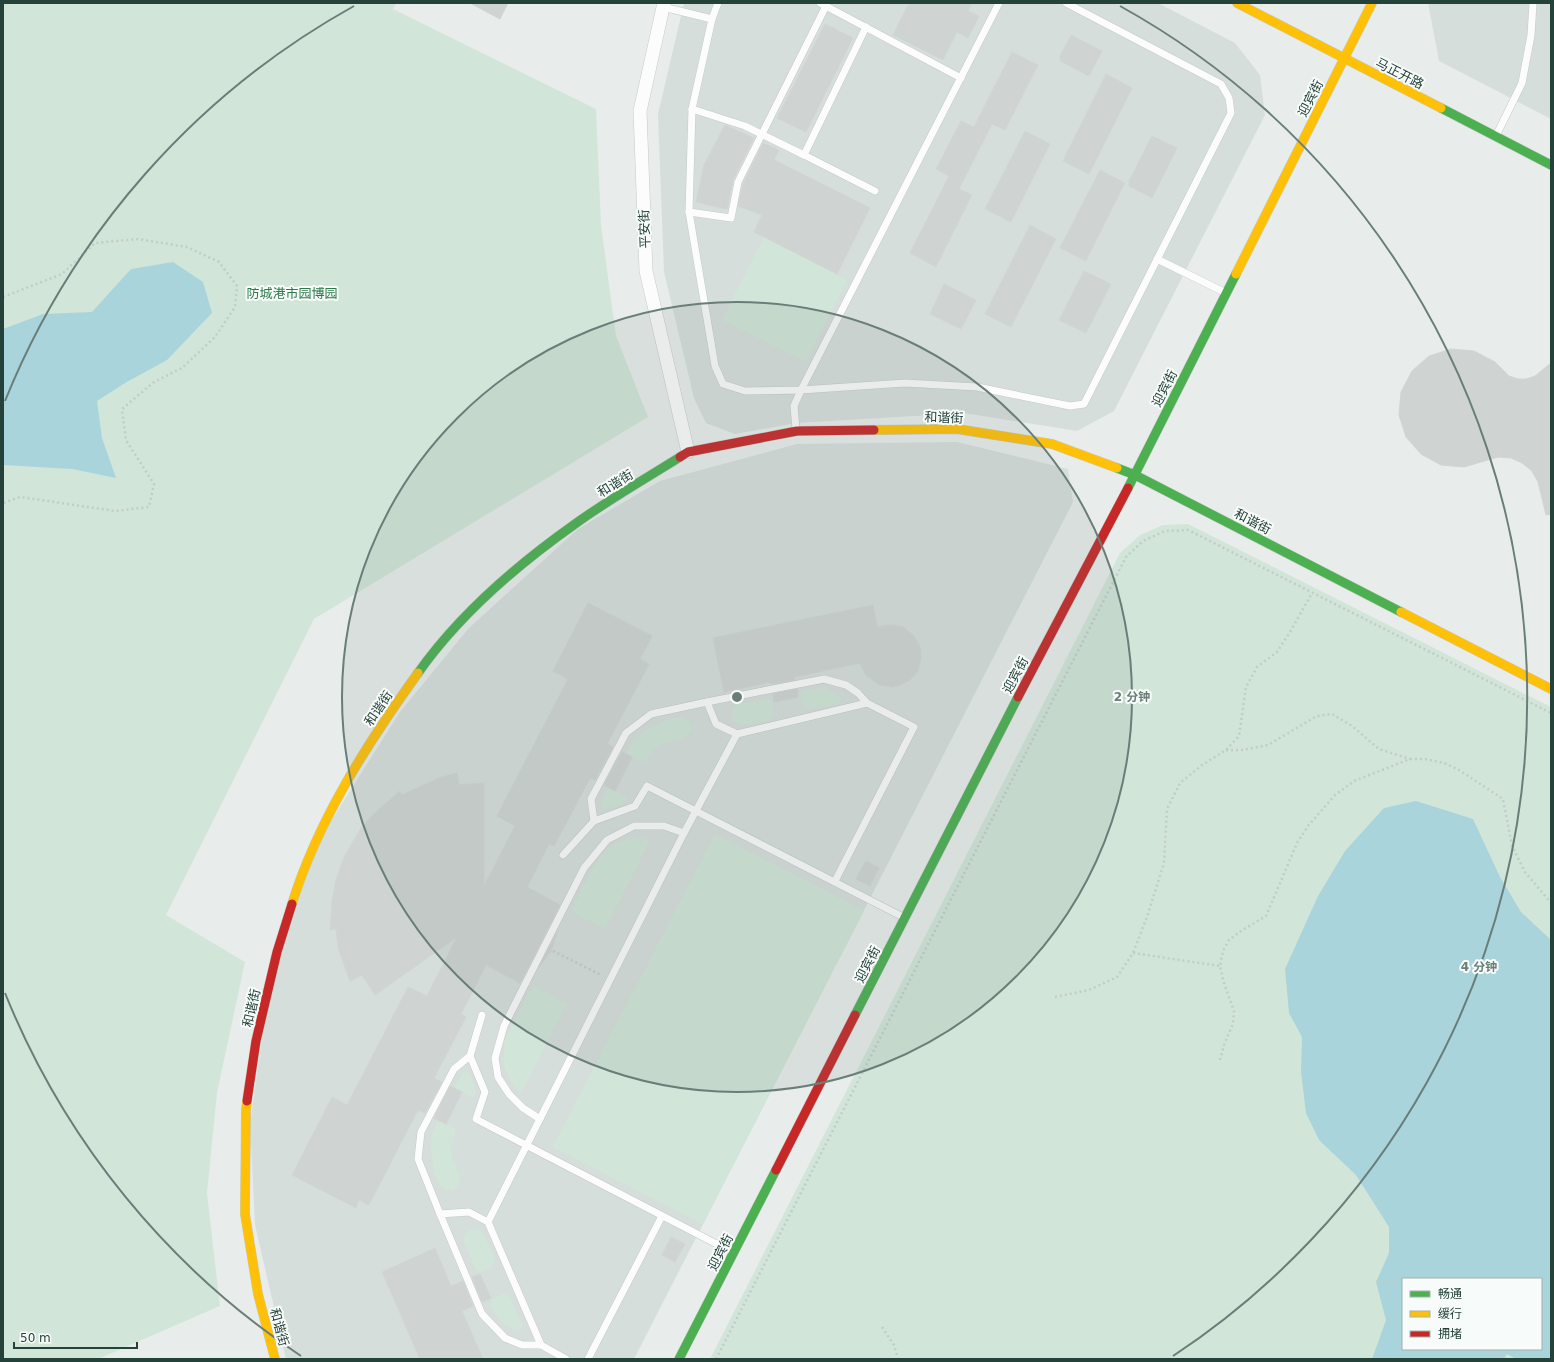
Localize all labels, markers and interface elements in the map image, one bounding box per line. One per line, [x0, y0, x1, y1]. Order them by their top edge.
street label: 马正开路 [1373, 55, 1426, 92]
street label: 迎宾街 [1295, 77, 1326, 119]
street label: 平安街 [636, 209, 653, 249]
park label: 防城港市园博园 [246, 286, 338, 301]
street label: 迎宾街 [1149, 367, 1180, 409]
street label: 和谐街 [924, 409, 964, 426]
street label: 和谐街 [595, 467, 636, 500]
street label: 和谐街 [1232, 506, 1274, 537]
street label: 迎宾街 [1000, 654, 1031, 696]
street label: 和谐街 [361, 688, 396, 729]
centre of rings [730, 690, 744, 704]
text: 2 分钟 [1114, 690, 1150, 704]
street label: 迎宾街 [852, 943, 883, 985]
text: 4 分钟 [1461, 960, 1497, 974]
street label: 和谐街 [240, 987, 263, 1029]
street label: 迎宾街 [705, 1231, 736, 1273]
legend [1402, 1278, 1542, 1350]
text: 畅通 [1438, 1287, 1462, 1301]
street label: 和谐街 [267, 1306, 292, 1348]
text: 缓行 [1438, 1307, 1462, 1321]
scale bar [14, 1324, 137, 1350]
text: 拥堵 [1438, 1327, 1462, 1341]
text: 50 m [20, 1331, 51, 1345]

